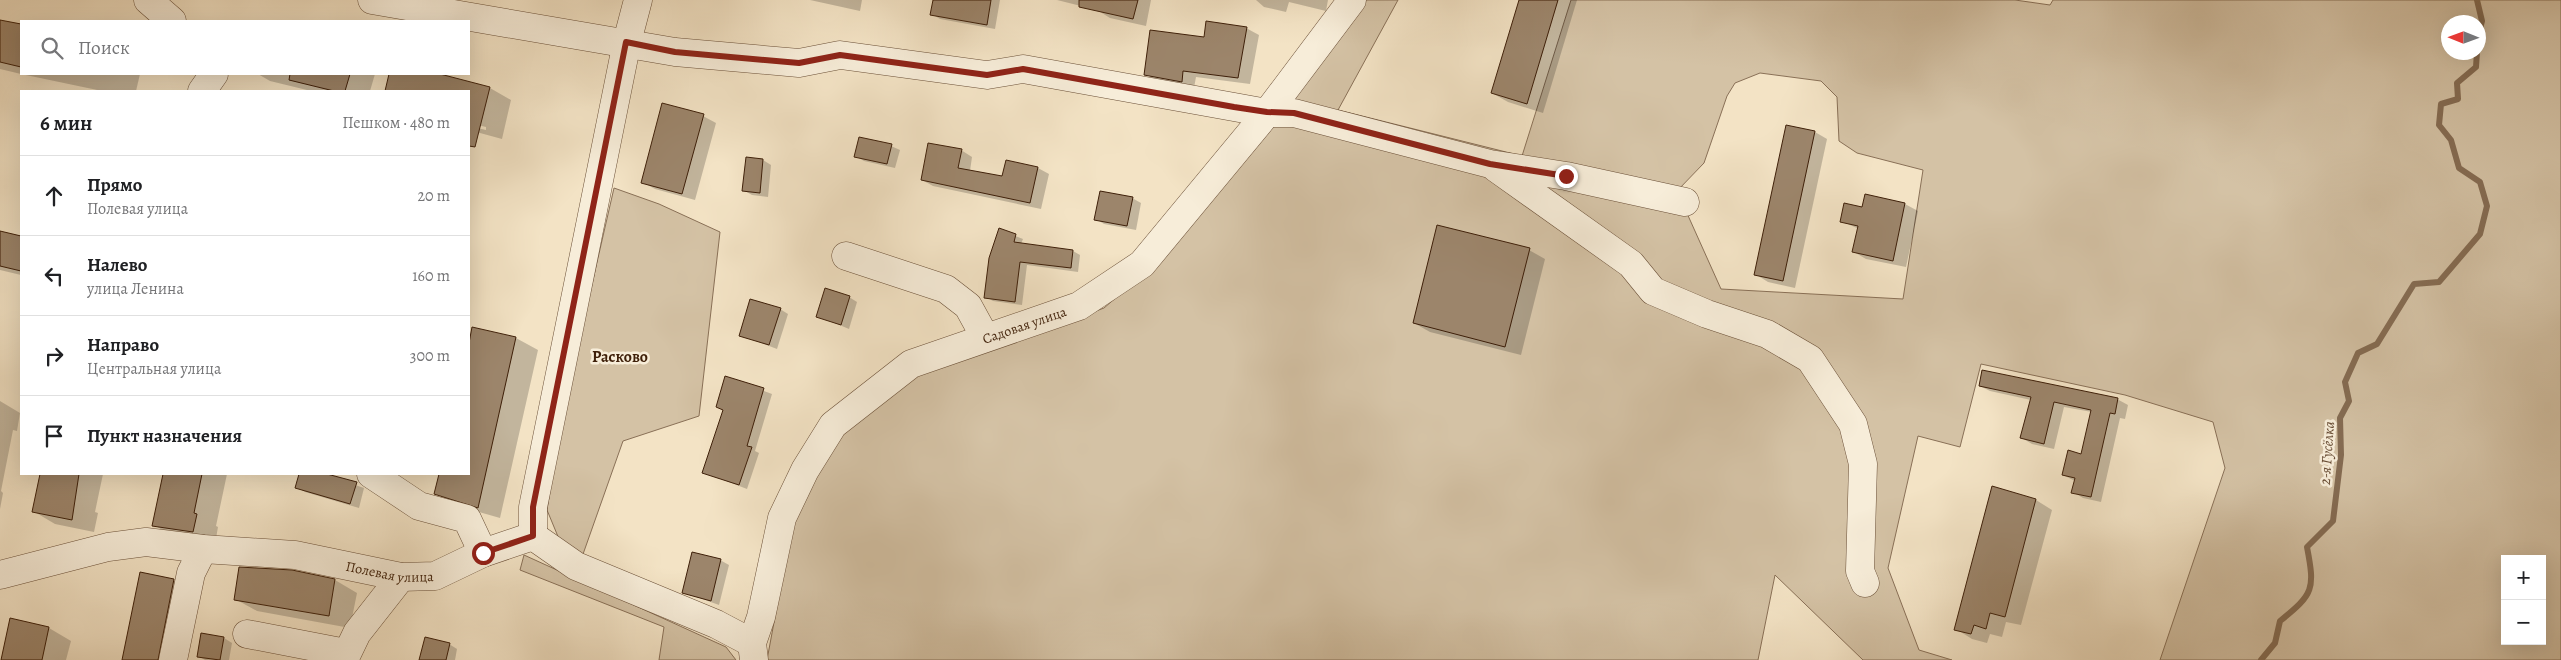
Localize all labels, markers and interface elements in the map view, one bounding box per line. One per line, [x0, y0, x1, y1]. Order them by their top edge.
north arrow [2441, 15, 2486, 60]
search box [20, 20, 470, 75]
icon: search [38, 34, 66, 62]
text: Поиск [78, 35, 130, 61]
text: 6 мин [40, 109, 92, 137]
text: Пешком · 480 m [342, 112, 450, 134]
route end [1555, 165, 1578, 188]
text: Прямо [87, 172, 142, 198]
icon: ahead [40, 182, 68, 210]
text: 20 m [417, 185, 450, 207]
text: Полевая улица [87, 198, 188, 220]
text: Налево [87, 252, 147, 278]
icon: left [40, 262, 68, 290]
text: 160 m [412, 265, 450, 287]
text: улица Ленина [87, 278, 184, 300]
street label: Садовая улица [980, 302, 1070, 349]
text: Направо [87, 332, 159, 358]
icon: right [40, 342, 68, 370]
text: 300 m [410, 345, 450, 367]
district label: Расково [592, 346, 648, 368]
text: Центральная улица [87, 358, 221, 380]
water label: 2-я Гусёлка [2315, 421, 2339, 486]
icon: arrive [40, 422, 68, 450]
text: Пункт назначения [87, 423, 242, 449]
route start [472, 542, 495, 565]
map controls [2501, 555, 2546, 645]
button: + [2501, 555, 2546, 600]
street label: Полевая улица [344, 557, 434, 588]
button: − [2501, 600, 2546, 645]

